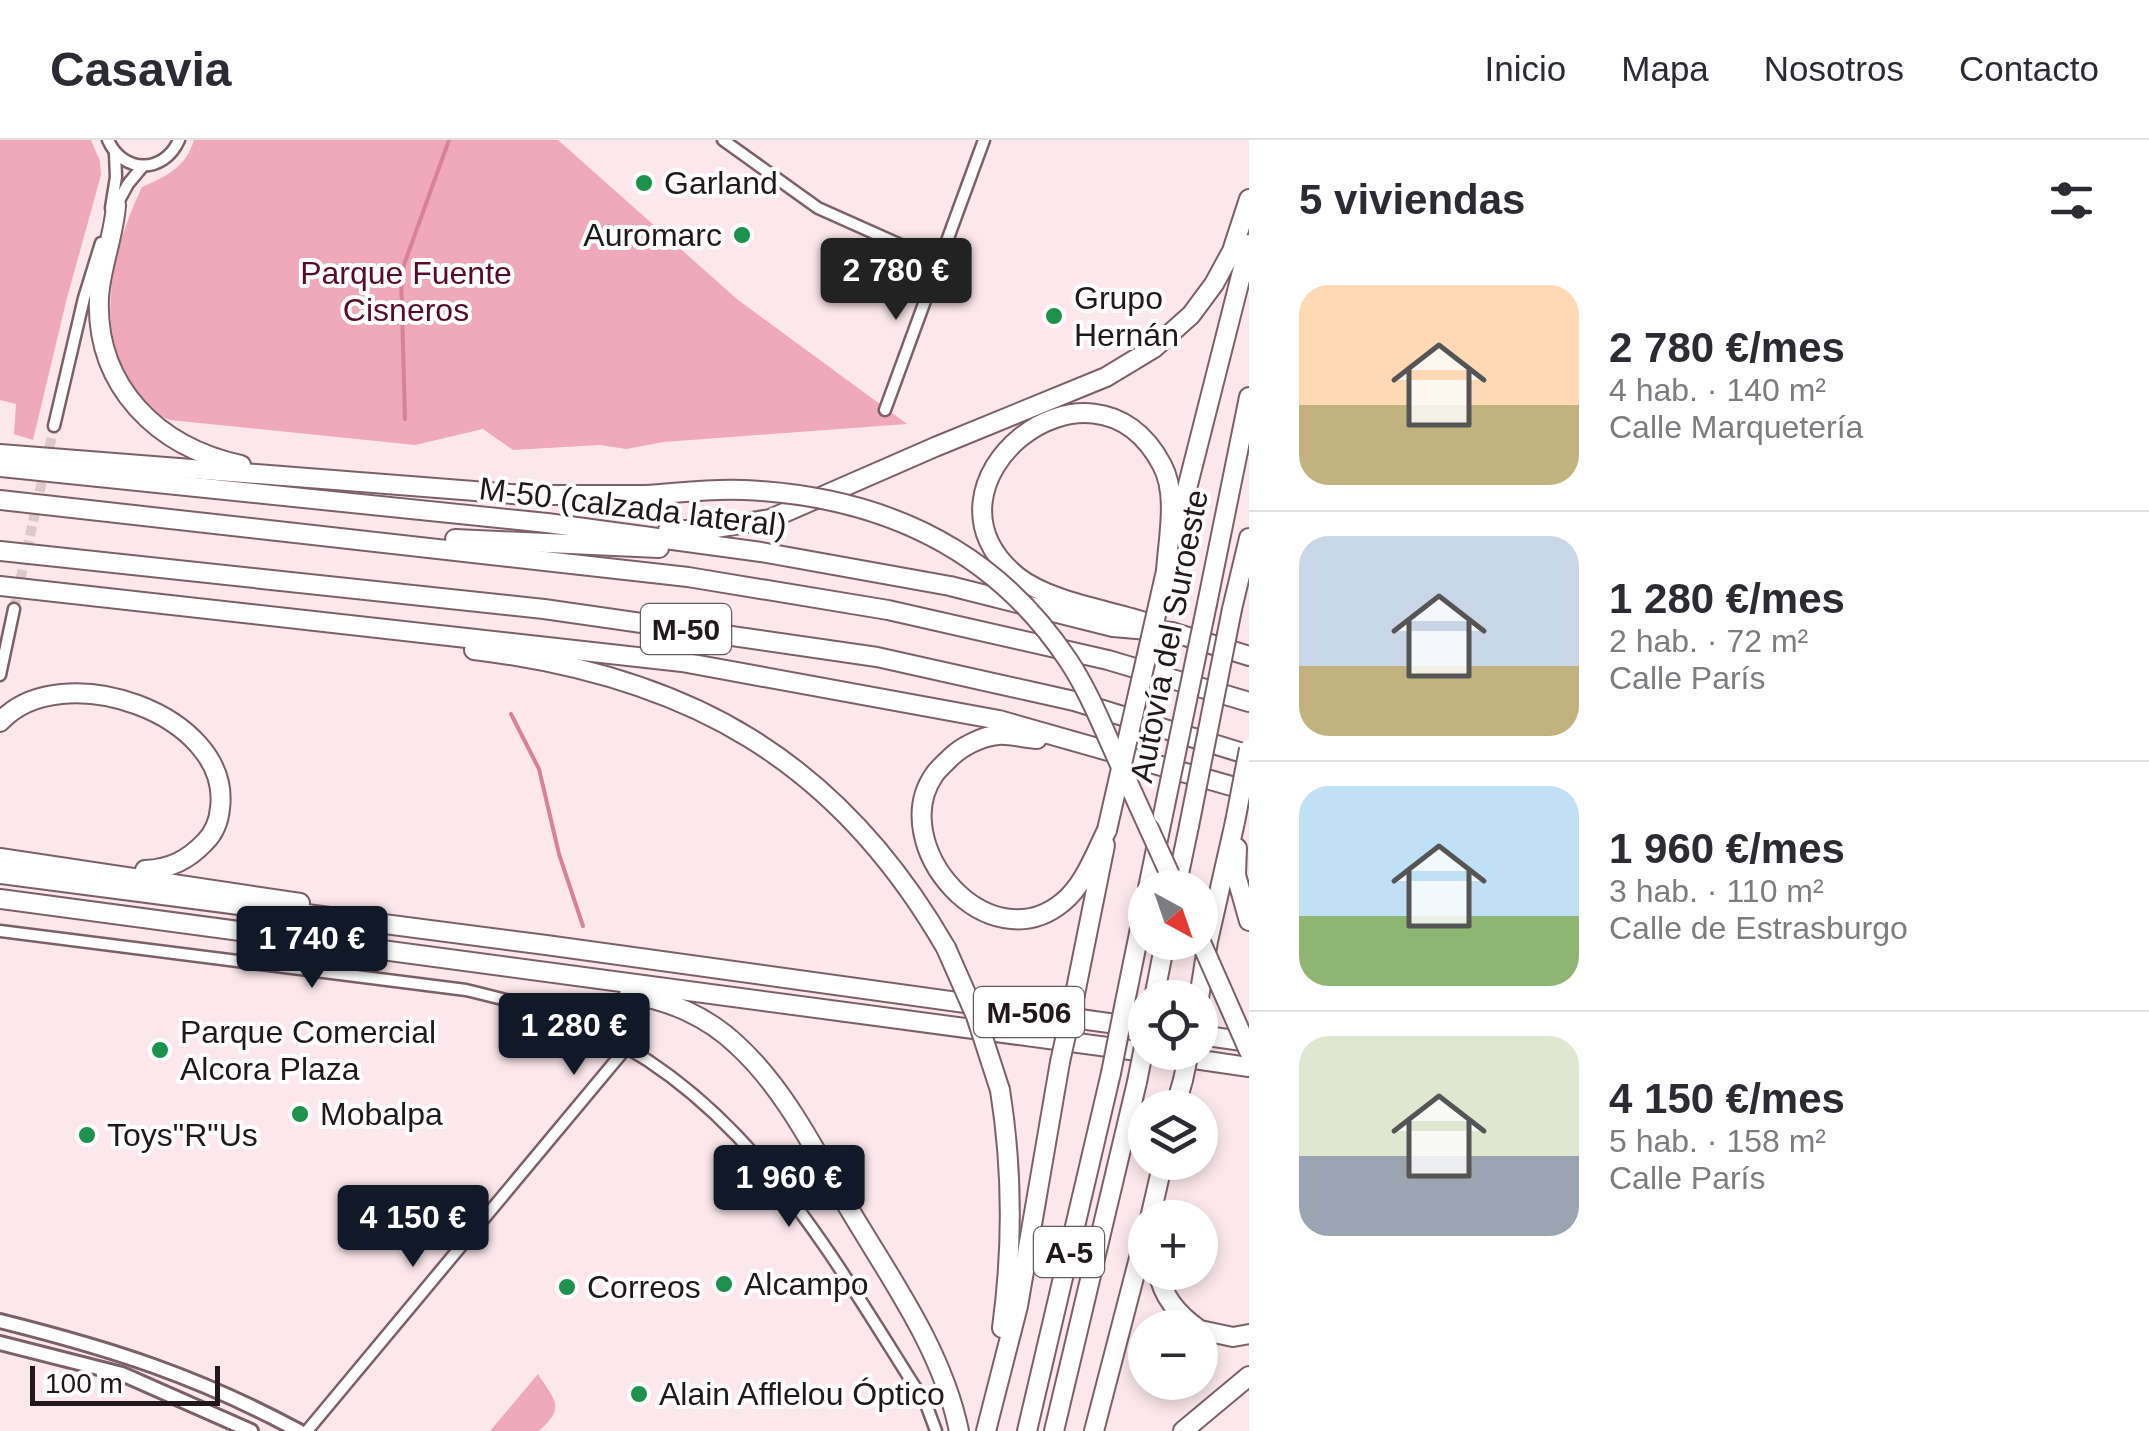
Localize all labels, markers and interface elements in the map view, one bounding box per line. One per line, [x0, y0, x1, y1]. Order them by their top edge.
text: Casavia [50, 43, 231, 96]
text: Inicio [1485, 49, 1566, 88]
text: Mapa [1621, 49, 1709, 88]
text: Nosotros [1764, 49, 1904, 88]
text: Contacto [1959, 49, 2099, 88]
place label: Garland [664, 165, 778, 201]
marker: Garland [633, 172, 655, 194]
icon: filters [2044, 173, 2099, 228]
text: 5 viviendas [1299, 176, 1525, 223]
place label: Auromarc [583, 217, 722, 253]
marker: Auromarc [731, 224, 753, 246]
pin: 2 780 € [804, 238, 988, 323]
text: 2 780 € [843, 252, 949, 288]
park label: Parque Fuente Cisneros [300, 255, 512, 328]
place label: Grupo Hernán [1074, 280, 1179, 353]
marker: Grupo Hernán [1043, 305, 1065, 327]
text: 2 780 €/mes [1609, 324, 1845, 371]
icon: home [1379, 325, 1499, 445]
text: 4 hab. · 140 m² [1609, 372, 1826, 408]
text: Calle Marquetería [1609, 409, 1863, 445]
street label: M-50 (calzada lateral) [477, 470, 789, 544]
street label: Autovía del Suroeste [1123, 487, 1215, 785]
text: 1 280 €/mes [1609, 575, 1845, 622]
icon: home [1379, 576, 1499, 696]
road number: M-50 [641, 604, 731, 654]
text: 2 hab. · 72 m² [1609, 623, 1808, 659]
text: Calle París [1609, 660, 1766, 696]
text: 1 960 €/mes [1609, 825, 1845, 872]
icon: home [1379, 826, 1499, 946]
north arrow [1128, 870, 1218, 960]
map controls [1128, 870, 1218, 1400]
text: 3 hab. · 110 m² [1609, 873, 1824, 909]
pin: 1 740 € [220, 906, 404, 991]
text: Calle de Estrasburgo [1609, 910, 1908, 946]
text: 1 740 € [259, 920, 365, 956]
button: locate [1128, 980, 1218, 1070]
road number: M-506 [974, 987, 1084, 1037]
pin: 1 280 € [482, 993, 666, 1078]
text: 1 280 € [521, 1007, 627, 1043]
place label: Parque Comercial Alcora Plaza [180, 1014, 436, 1087]
marker: Parque Comercial Alcora Plaza [149, 1039, 171, 1061]
text: 4 150 €/mes [1609, 1075, 1845, 1122]
icon: home [1379, 1076, 1499, 1196]
button: layers [1128, 1090, 1218, 1180]
place label: Mobalpa [320, 1096, 443, 1132]
marker: Mobalpa [289, 1103, 311, 1125]
place label: Toys"R"Us [107, 1117, 258, 1153]
text: 5 hab. · 158 m² [1609, 1123, 1826, 1159]
marker: Toys"R"Us [76, 1124, 98, 1146]
pin: 1 960 € [697, 1145, 881, 1230]
text: 1 960 € [736, 1159, 842, 1195]
text: Calle París [1609, 1160, 1766, 1196]
pin: 4 150 € [321, 1185, 505, 1270]
text: 4 150 € [360, 1199, 466, 1235]
button: + [1128, 1200, 1218, 1290]
road number: A-5 [1034, 1227, 1104, 1277]
place label: Alcampo [744, 1266, 869, 1302]
place label: Correos [587, 1269, 701, 1305]
marker: Alcampo [713, 1273, 735, 1295]
marker: Correos [556, 1276, 578, 1298]
button: − [1128, 1310, 1218, 1400]
scale bar [30, 1361, 220, 1406]
text: 100 m [45, 1368, 123, 1399]
place label: Alain Afflelou Óptico [659, 1376, 945, 1412]
marker: Alain Afflelou Óptico [628, 1383, 650, 1405]

